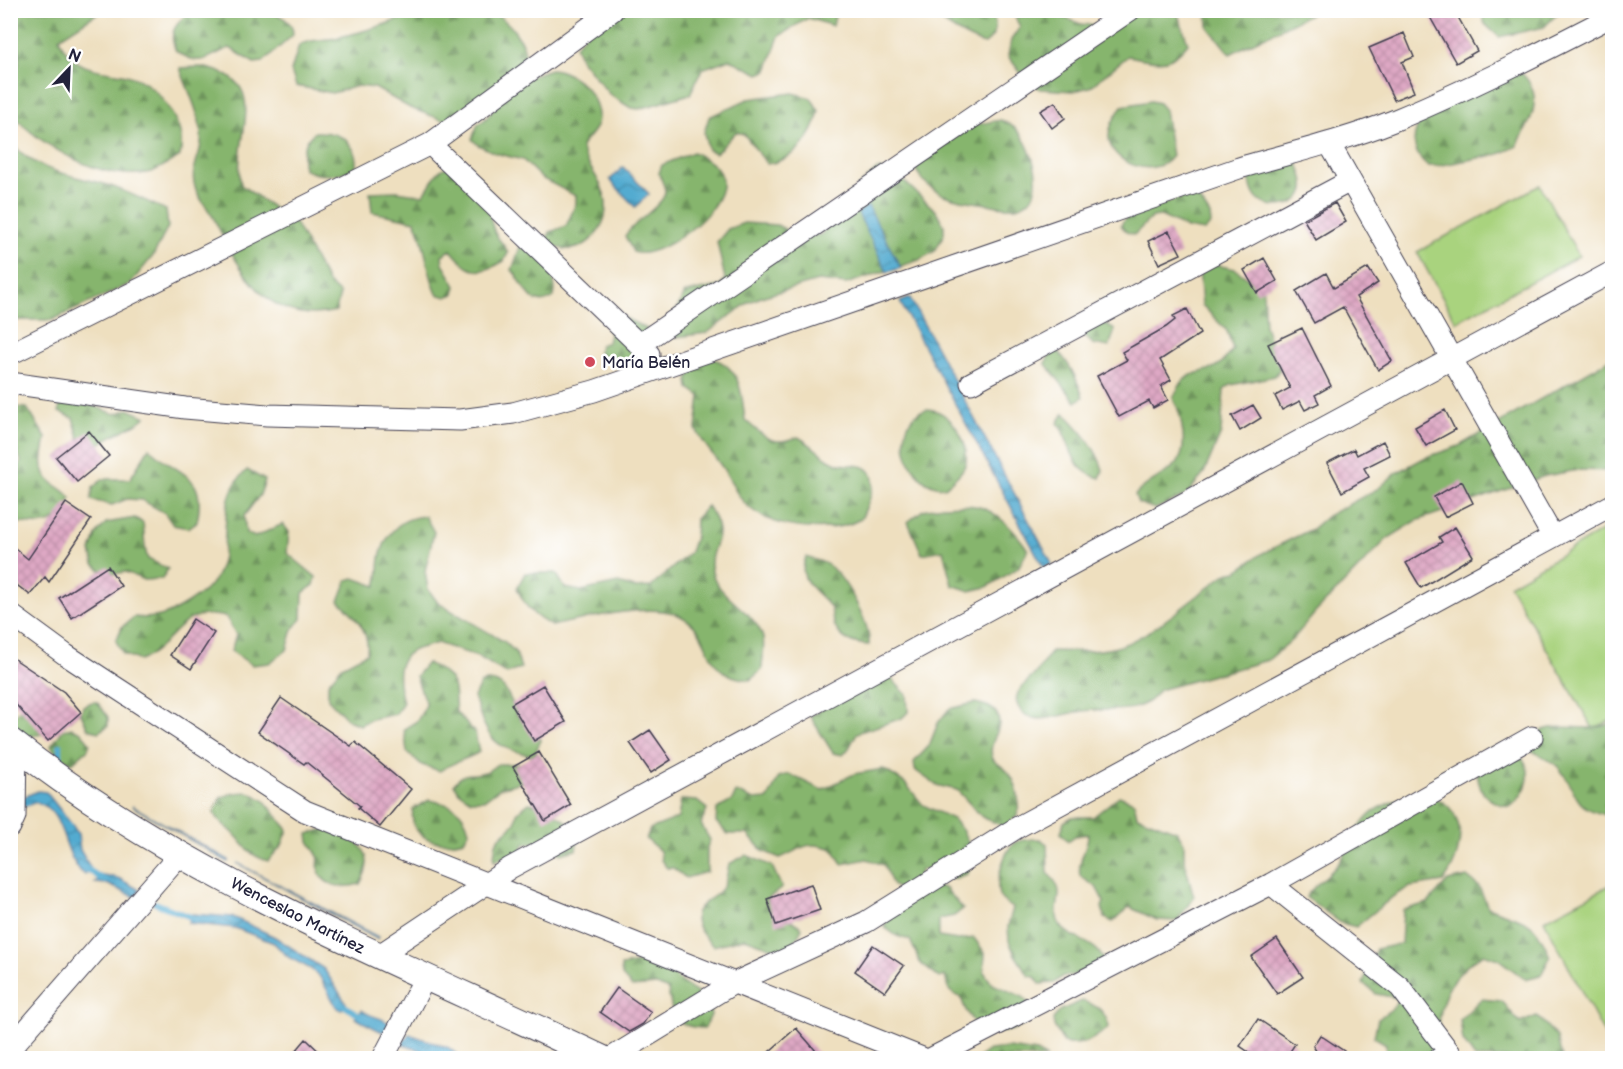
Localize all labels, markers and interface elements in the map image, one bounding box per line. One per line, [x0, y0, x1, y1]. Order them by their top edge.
north arrow [39, 39, 99, 99]
text: N [65, 45, 84, 68]
place label: María Belén [602, 354, 690, 373]
marker: María Belén [583, 355, 597, 369]
street label: Wenceslao Martínez [227, 874, 368, 958]

